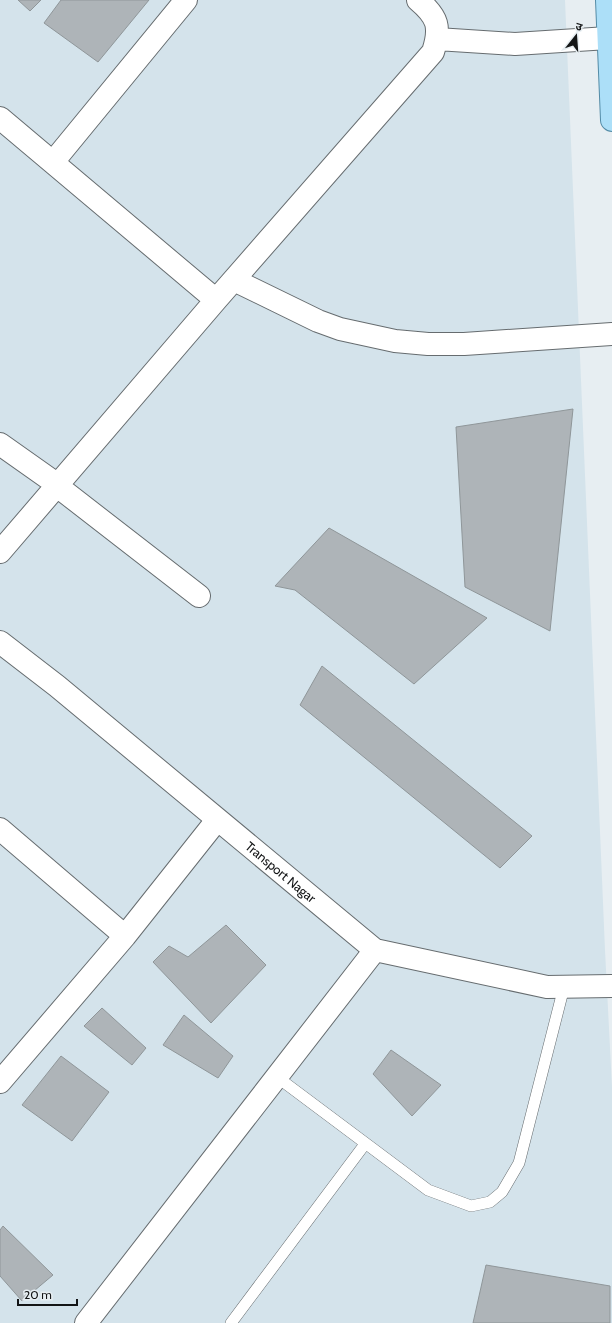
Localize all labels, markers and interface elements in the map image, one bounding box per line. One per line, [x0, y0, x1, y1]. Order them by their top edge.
north arrow [556, 16, 596, 56]
text: उ [574, 19, 585, 34]
street label: Transport Nagar [242, 838, 320, 906]
scale bar [18, 1281, 77, 1307]
text: 20 m [24, 1287, 52, 1302]

